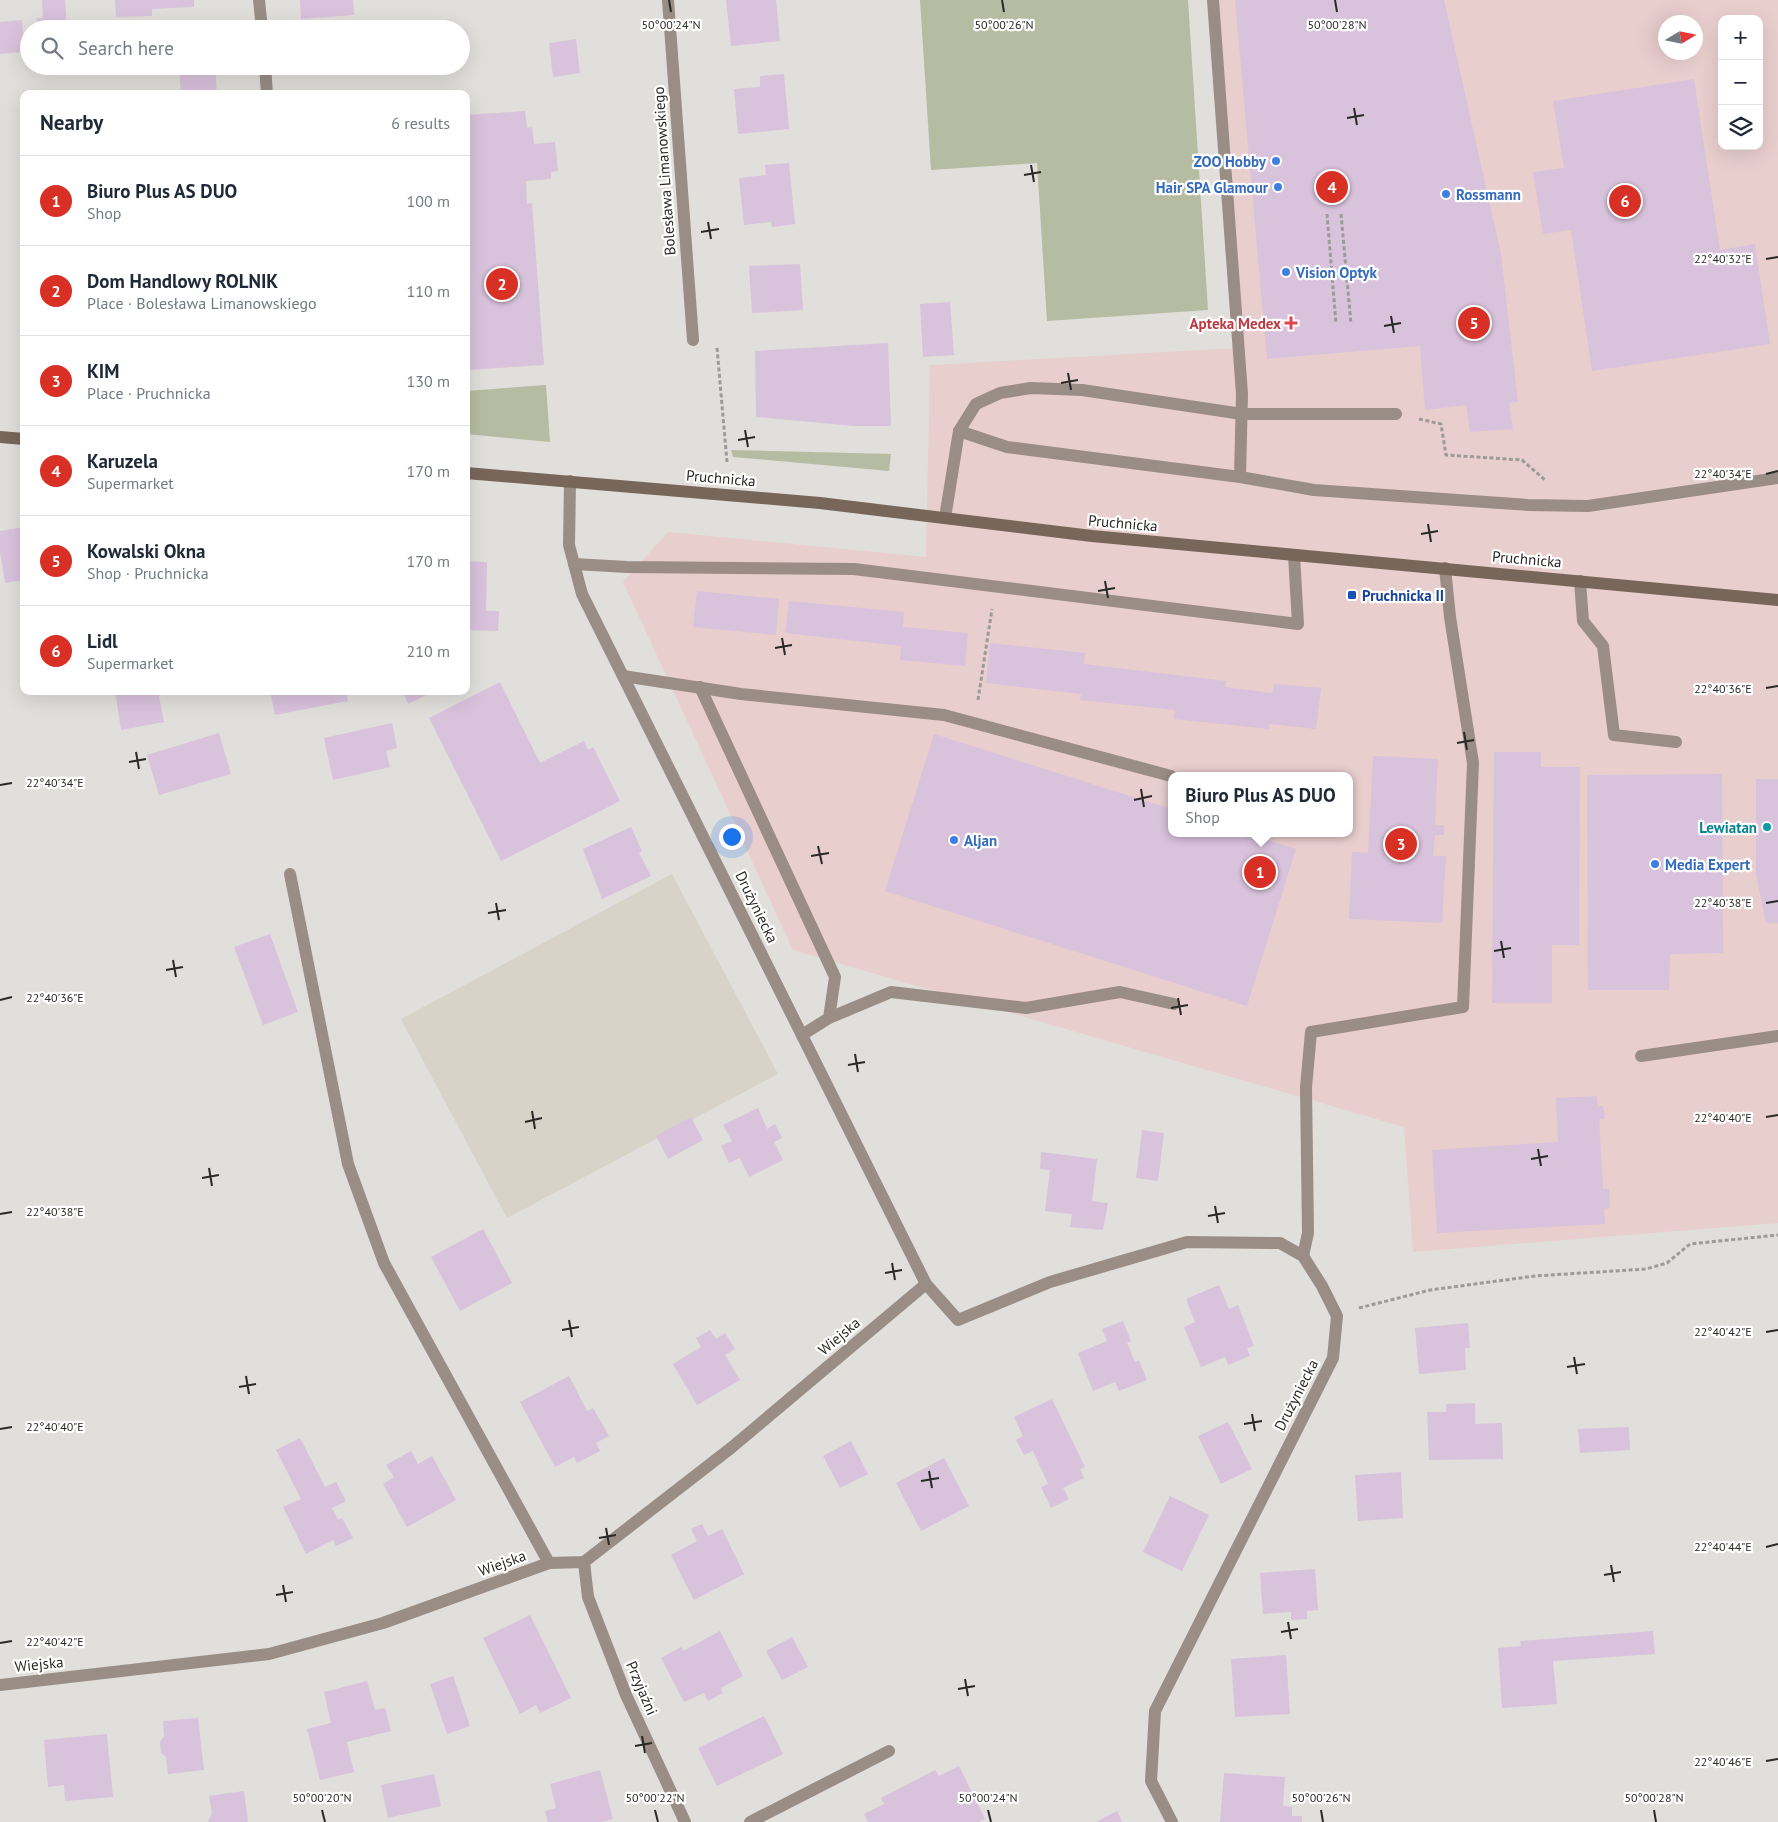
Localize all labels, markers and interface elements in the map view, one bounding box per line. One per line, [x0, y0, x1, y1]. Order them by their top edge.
north arrow [1658, 15, 1703, 60]
map controls [1718, 15, 1763, 150]
button: + [1718, 15, 1763, 60]
text: 50°00'24"N [641, 17, 701, 32]
text: 50°00'26"N [974, 17, 1034, 32]
text: 50°00'28"N [1307, 17, 1367, 32]
search box [20, 20, 470, 75]
icon: search [38, 34, 66, 62]
text: Search here [78, 36, 174, 60]
button: − [1718, 60, 1763, 105]
street label: Bolesława Limanowskiego [649, 86, 679, 256]
button: layers [1718, 105, 1763, 150]
text: Nearby [40, 109, 103, 136]
text: 6 results [391, 113, 450, 133]
place label: ZOO Hobby [1194, 152, 1267, 171]
marker: ZOO Hobby [1270, 155, 1282, 167]
pin: 4 [1316, 168, 1348, 206]
place label: Hair SPA Glamour [1156, 178, 1269, 197]
text: Biuro Plus AS DUO [87, 179, 237, 203]
marker: Hair SPA Glamour [1272, 181, 1284, 193]
pin: 6 [1609, 182, 1641, 220]
place label: Rossmann [1456, 185, 1521, 204]
marker: Rossmann [1440, 188, 1452, 200]
text: 1 [51, 191, 61, 211]
text: 100 m [407, 191, 450, 211]
text: Shop [87, 203, 121, 223]
text: 22°40'32"E [1694, 251, 1752, 266]
place label: Vision Optyk [1295, 263, 1377, 282]
pin: 2 [486, 265, 518, 303]
marker: Vision Optyk [1280, 266, 1292, 278]
text: Dom Handlowy ROLNIK [87, 269, 278, 293]
text: 2 [51, 281, 61, 301]
text: 110 m [407, 281, 450, 301]
text: Place · Bolesława Limanowskiego [87, 293, 317, 313]
pin: 5 [1458, 304, 1490, 342]
place label: Apteka Medex [1190, 314, 1281, 333]
marker: Apteka Medex [1285, 317, 1297, 329]
text: KIM [87, 359, 119, 383]
text: 3 [51, 371, 61, 391]
text: 130 m [407, 371, 450, 391]
text: Place · Pruchnicka [87, 383, 211, 403]
text: Karuzela [87, 449, 158, 473]
text: 4 [51, 461, 61, 481]
text: 170 m [407, 461, 450, 481]
street label: Pruchnicka [685, 466, 757, 490]
text: 22°40'34"E [1694, 466, 1752, 481]
text: Supermarket [87, 473, 174, 493]
street label: Pruchnicka [1087, 511, 1159, 535]
text: Kowalski Okna [87, 539, 205, 563]
street label: Pruchnicka [1491, 547, 1563, 571]
text: 5 [51, 551, 61, 571]
text: 170 m [407, 551, 450, 571]
text: Shop · Pruchnicka [87, 563, 209, 583]
place label: Pruchnicka II [1362, 586, 1444, 605]
marker: Pruchnicka II [1346, 589, 1358, 601]
text: Lidl [87, 629, 118, 653]
text: 6 [51, 641, 61, 661]
text: 210 m [407, 641, 450, 661]
text: Supermarket [87, 653, 174, 673]
text: 22°40'36"E [1694, 681, 1752, 696]
popup [1168, 772, 1353, 837]
text: 22°40'34"E [26, 775, 84, 790]
text: Biuro Plus AS DUO [1185, 783, 1336, 807]
text: Shop [1185, 807, 1220, 827]
place label: Lewiatan [1699, 818, 1757, 837]
marker: Lewiatan [1761, 821, 1773, 833]
your location [719, 824, 745, 850]
pin: 3 [1385, 825, 1417, 863]
place label: Aljan [964, 831, 997, 850]
marker: Aljan [948, 834, 960, 846]
pin: 1 [1244, 853, 1276, 891]
place label: Media Expert [1665, 855, 1751, 874]
marker: Media Expert [1649, 858, 1661, 870]
street label: Drużyniecka [731, 868, 783, 946]
text: 22°40'38"E [1694, 895, 1752, 910]
text: 22°40'36"E [26, 990, 84, 1005]
text: 22°40'40"E [1694, 1110, 1752, 1125]
text: 22°40'38"E [26, 1204, 84, 1219]
street label: Wiejska [814, 1313, 864, 1359]
text: 22°40'42"E [1694, 1324, 1752, 1339]
street label: Drużyniecka [1270, 1356, 1322, 1434]
text: 22°40'40"E [26, 1419, 84, 1434]
text: 22°40'44"E [1694, 1539, 1752, 1554]
street label: Wiejska [476, 1546, 528, 1580]
text: 22°40'42"E [26, 1634, 84, 1649]
street label: Wiejska [14, 1652, 64, 1676]
street label: Przyjaźni [622, 1658, 662, 1718]
text: 22°40'46"E [1694, 1754, 1752, 1769]
text: 50°00'20"N [292, 1790, 352, 1805]
text: 50°00'22"N [625, 1790, 685, 1805]
text: 50°00'24"N [958, 1790, 1018, 1805]
text: 50°00'26"N [1291, 1790, 1351, 1805]
text: 50°00'28"N [1624, 1790, 1684, 1805]

